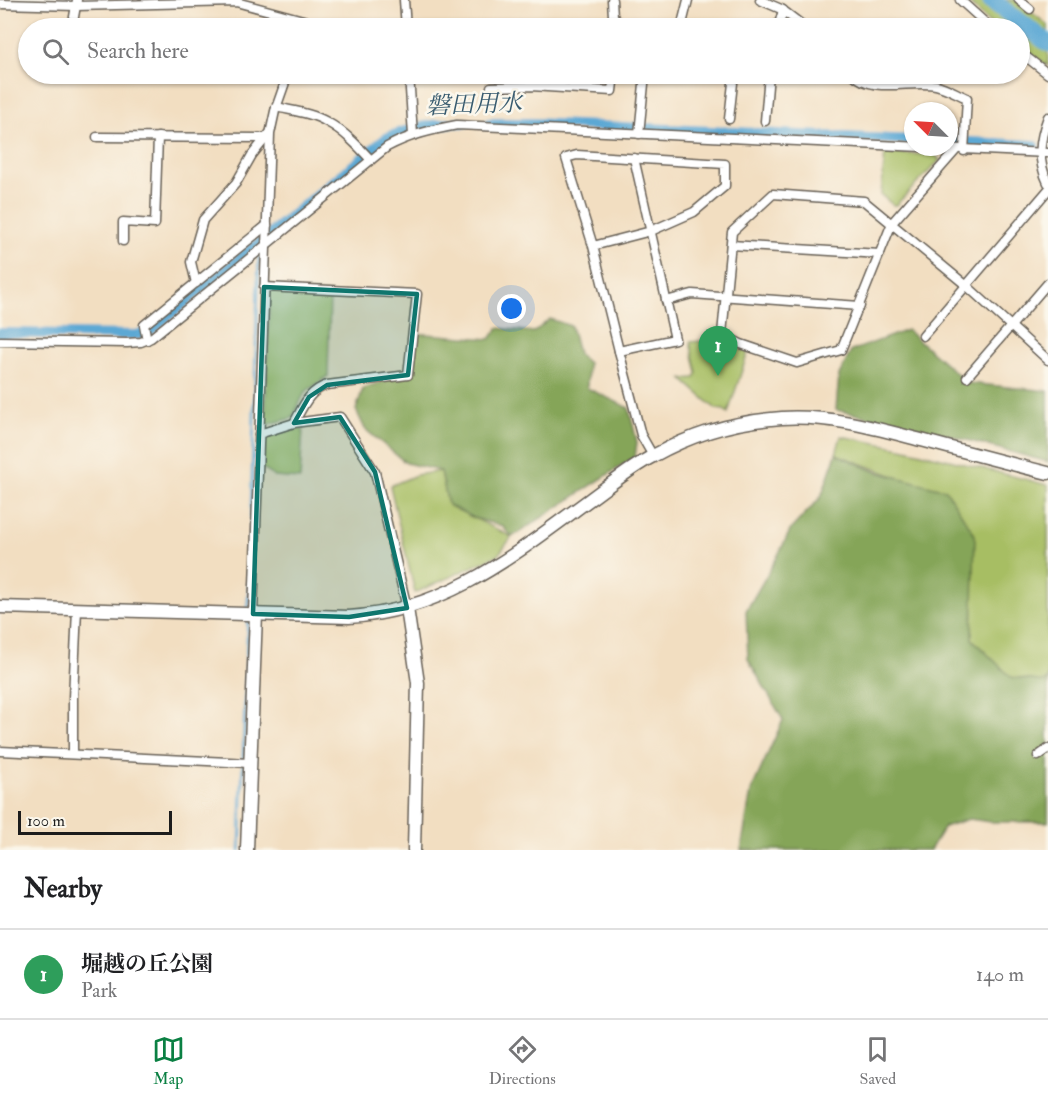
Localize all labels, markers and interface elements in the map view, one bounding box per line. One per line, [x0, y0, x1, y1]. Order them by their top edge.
search box [18, 18, 1030, 84]
icon: search [39, 35, 72, 68]
text: Search here [87, 37, 189, 65]
water label: 磐田用水 [426, 87, 525, 122]
north arrow [904, 102, 958, 156]
your location [497, 294, 526, 323]
pin: 1 [698, 326, 738, 376]
scale bar [18, 808, 172, 836]
text: 100 m [27, 811, 65, 831]
text: Nearby [24, 873, 102, 905]
text: 堀越の丘公園 [81, 950, 213, 978]
text: 1 [40, 962, 47, 987]
text: 140 m [976, 962, 1024, 987]
text: Park [81, 978, 117, 1003]
tab: Map [152, 1033, 185, 1089]
tab: Directions [489, 1033, 556, 1089]
tab: Saved [860, 1033, 896, 1089]

